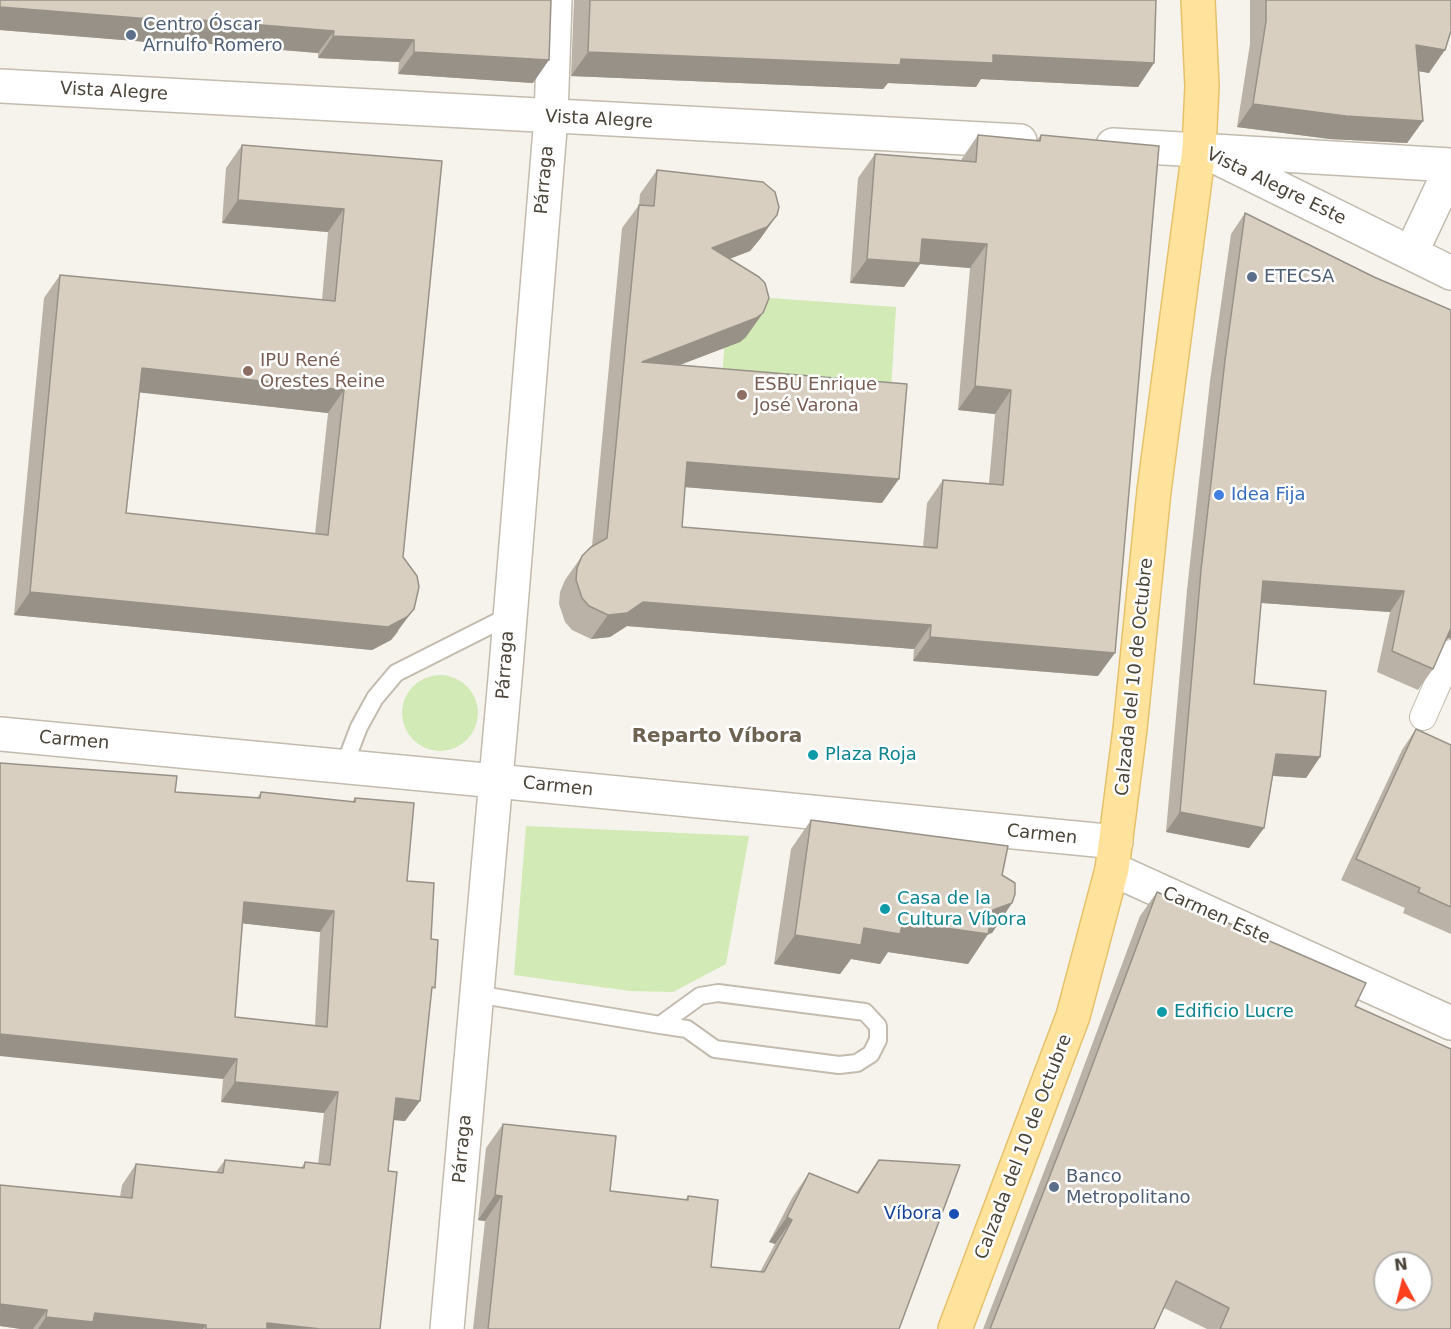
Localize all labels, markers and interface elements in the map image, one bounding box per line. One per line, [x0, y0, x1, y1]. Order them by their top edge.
place label: Centro Óscar Arnulfo Romero [143, 14, 283, 57]
marker: Centro Óscar Arnulfo Romero [124, 28, 138, 42]
street label: Vista Alegre [60, 78, 168, 106]
street label: Vista Alegre [545, 106, 653, 134]
street label: Vista Alegre Este [1203, 144, 1349, 230]
street label: Párraga [531, 145, 559, 215]
place label: ETECSA [1264, 266, 1334, 288]
marker: ETECSA [1245, 270, 1259, 284]
place label: IPU René Orestes Reine [260, 350, 385, 392]
marker: IPU René Orestes Reine [241, 364, 255, 378]
place label: ESBU Enrique José Varona [754, 374, 877, 416]
marker: ESBU Enrique José Varona [735, 388, 749, 402]
place label: Idea Fija [1231, 484, 1306, 506]
marker: Idea Fija [1212, 488, 1226, 502]
street label: Calzada del 10 de Octubre [1112, 557, 1158, 797]
street label: Párraga [493, 630, 519, 700]
district label: Reparto Víbora [632, 725, 802, 749]
street label: Carmen [38, 727, 110, 755]
place label: Plaza Roja [825, 744, 917, 766]
marker: Plaza Roja [806, 748, 820, 762]
street label: Carmen [522, 773, 594, 801]
street label: Carmen [1006, 821, 1078, 849]
street label: Carmen Este [1159, 883, 1273, 949]
place label: Casa de la Cultura Víbora [897, 888, 1027, 930]
marker: Casa de la Cultura Víbora [878, 902, 892, 916]
place label: Edificio Lucre [1174, 1001, 1294, 1023]
marker: Edificio Lucre [1155, 1005, 1169, 1019]
street label: Calzada del 10 de Octubre [971, 1031, 1077, 1263]
street label: Párraga [449, 1114, 477, 1184]
place label: Banco Metropolitano [1066, 1166, 1191, 1208]
marker: Banco Metropolitano [1047, 1180, 1061, 1194]
place label: Víbora [884, 1203, 942, 1225]
marker: Víbora [947, 1207, 961, 1221]
north arrow [1373, 1251, 1433, 1311]
text: N [1393, 1254, 1409, 1275]

